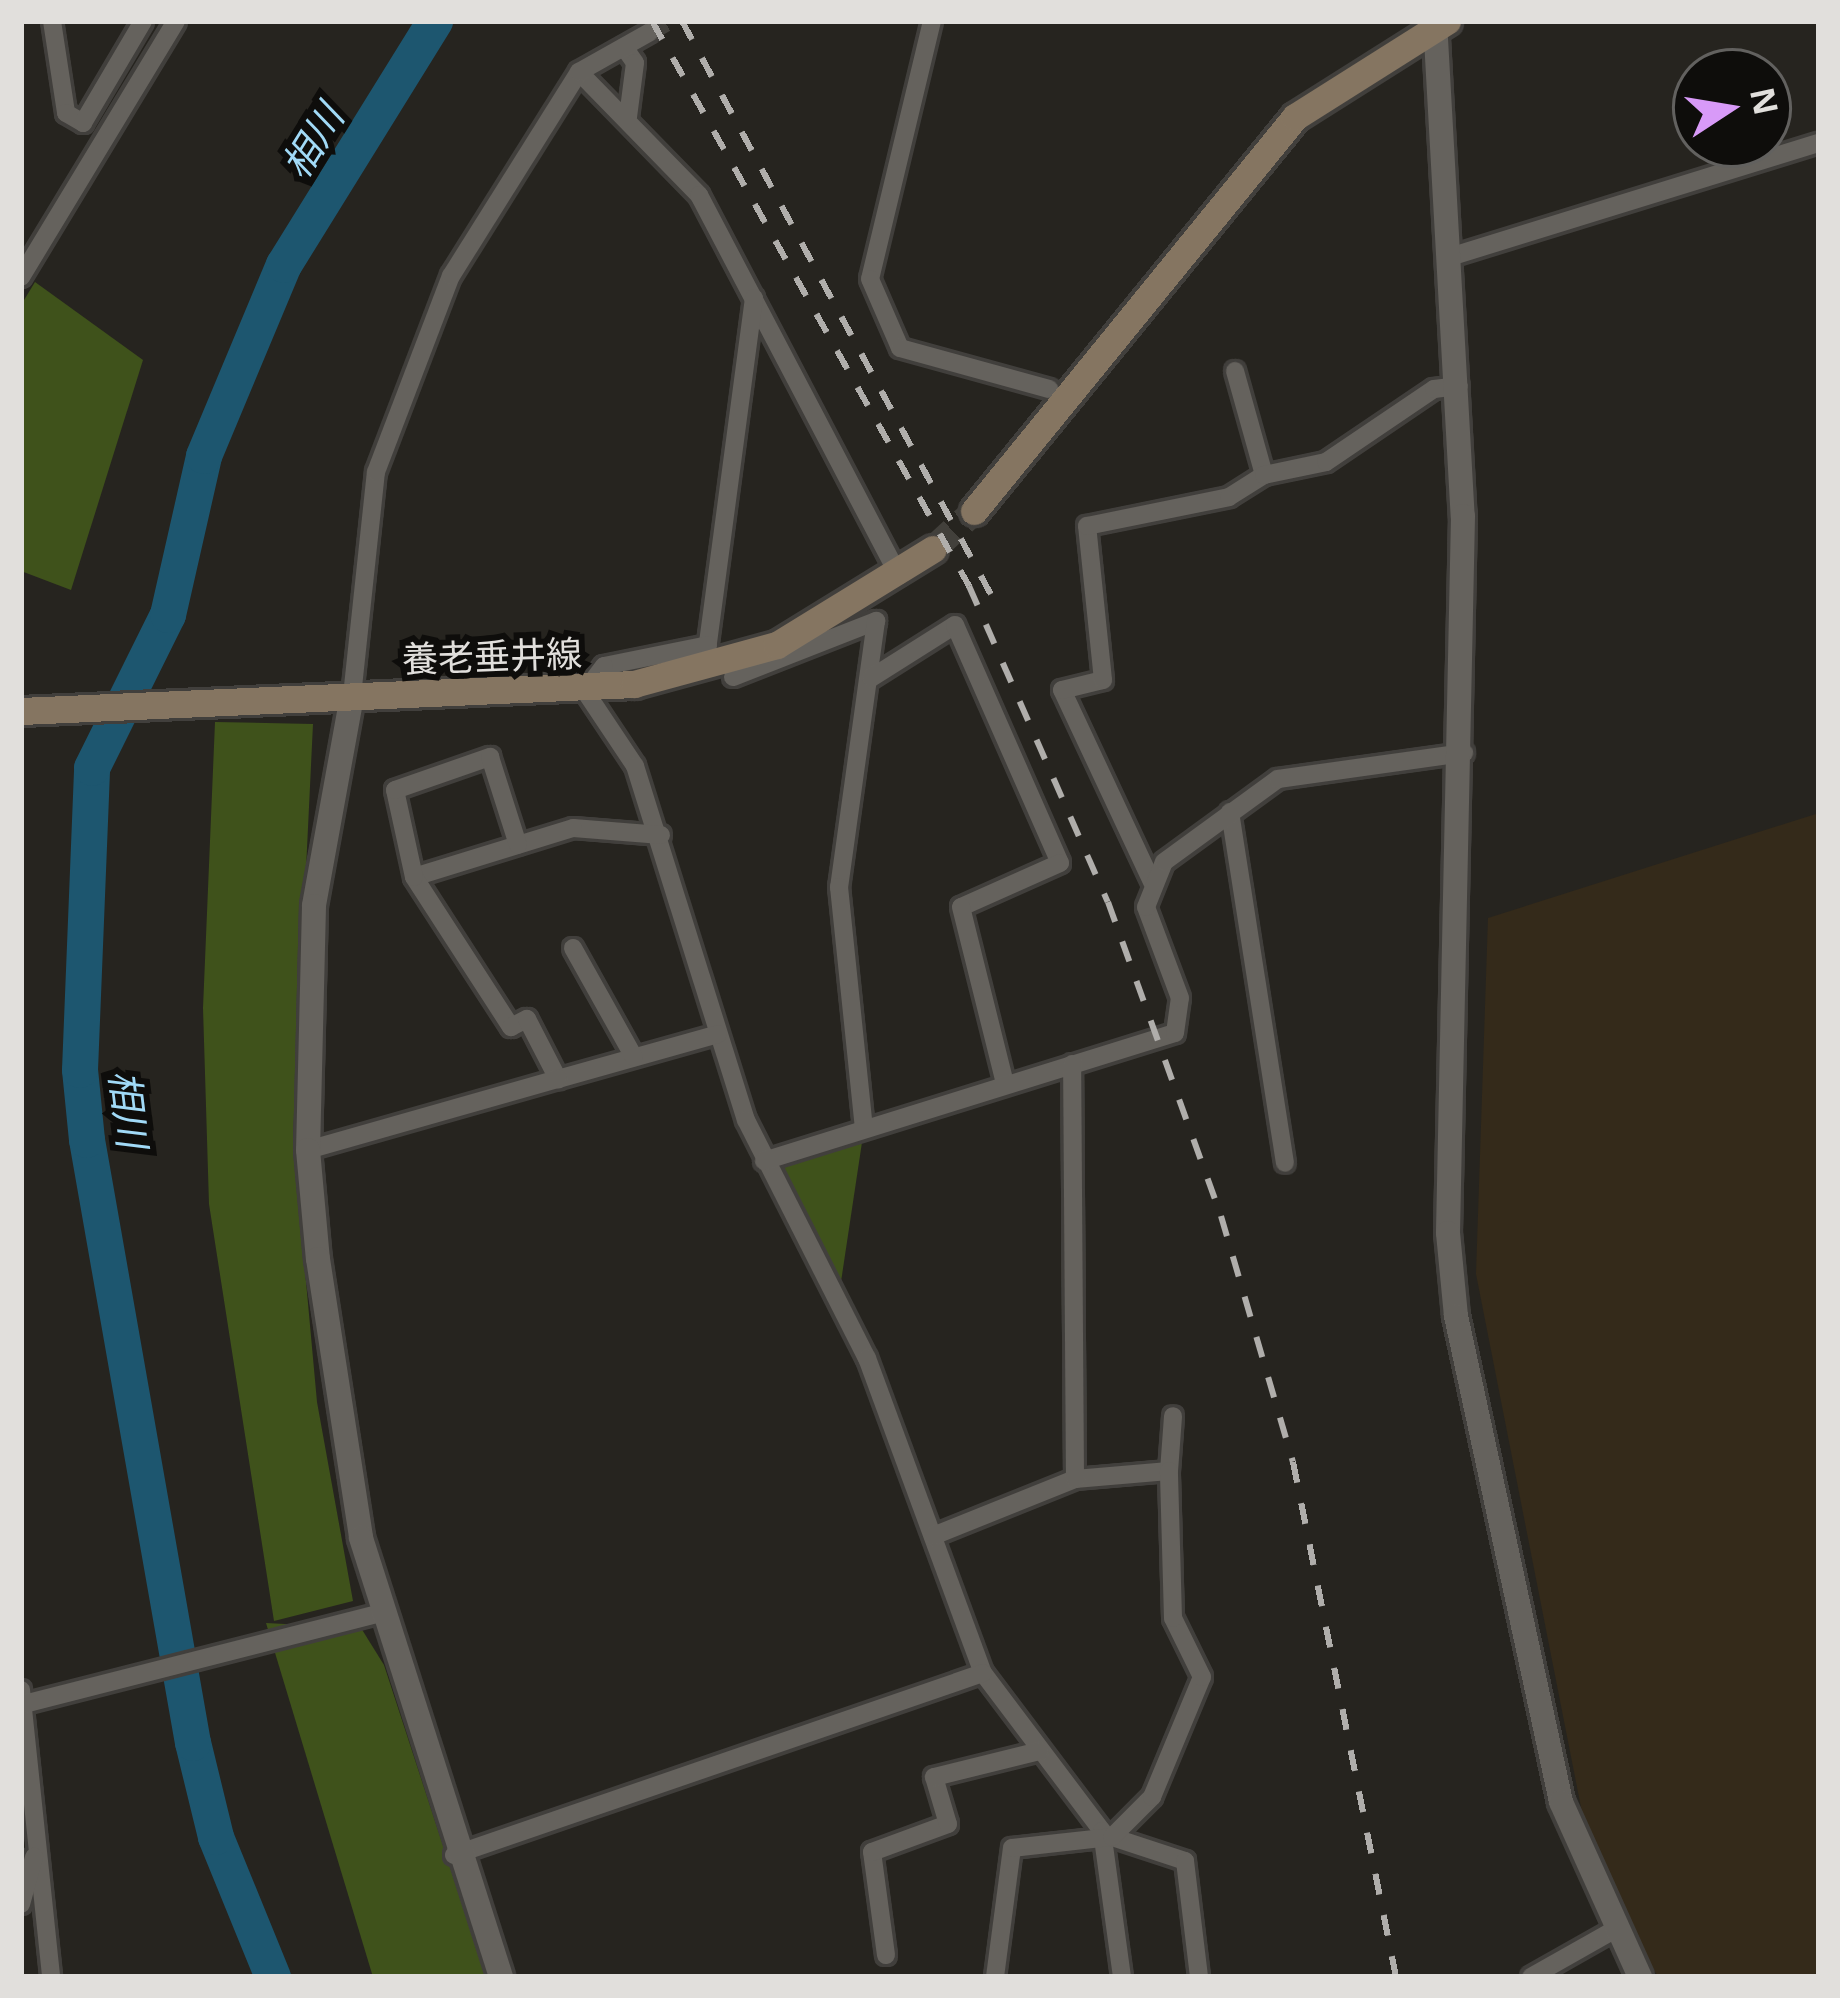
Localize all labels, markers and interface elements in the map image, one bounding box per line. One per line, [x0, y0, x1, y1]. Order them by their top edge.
north arrow [1672, 48, 1792, 168]
text: N [1740, 83, 1790, 119]
water label: 相川 [271, 96, 353, 186]
street label: 養老垂井線 [401, 631, 583, 681]
water label: 相川 [101, 1067, 157, 1151]

